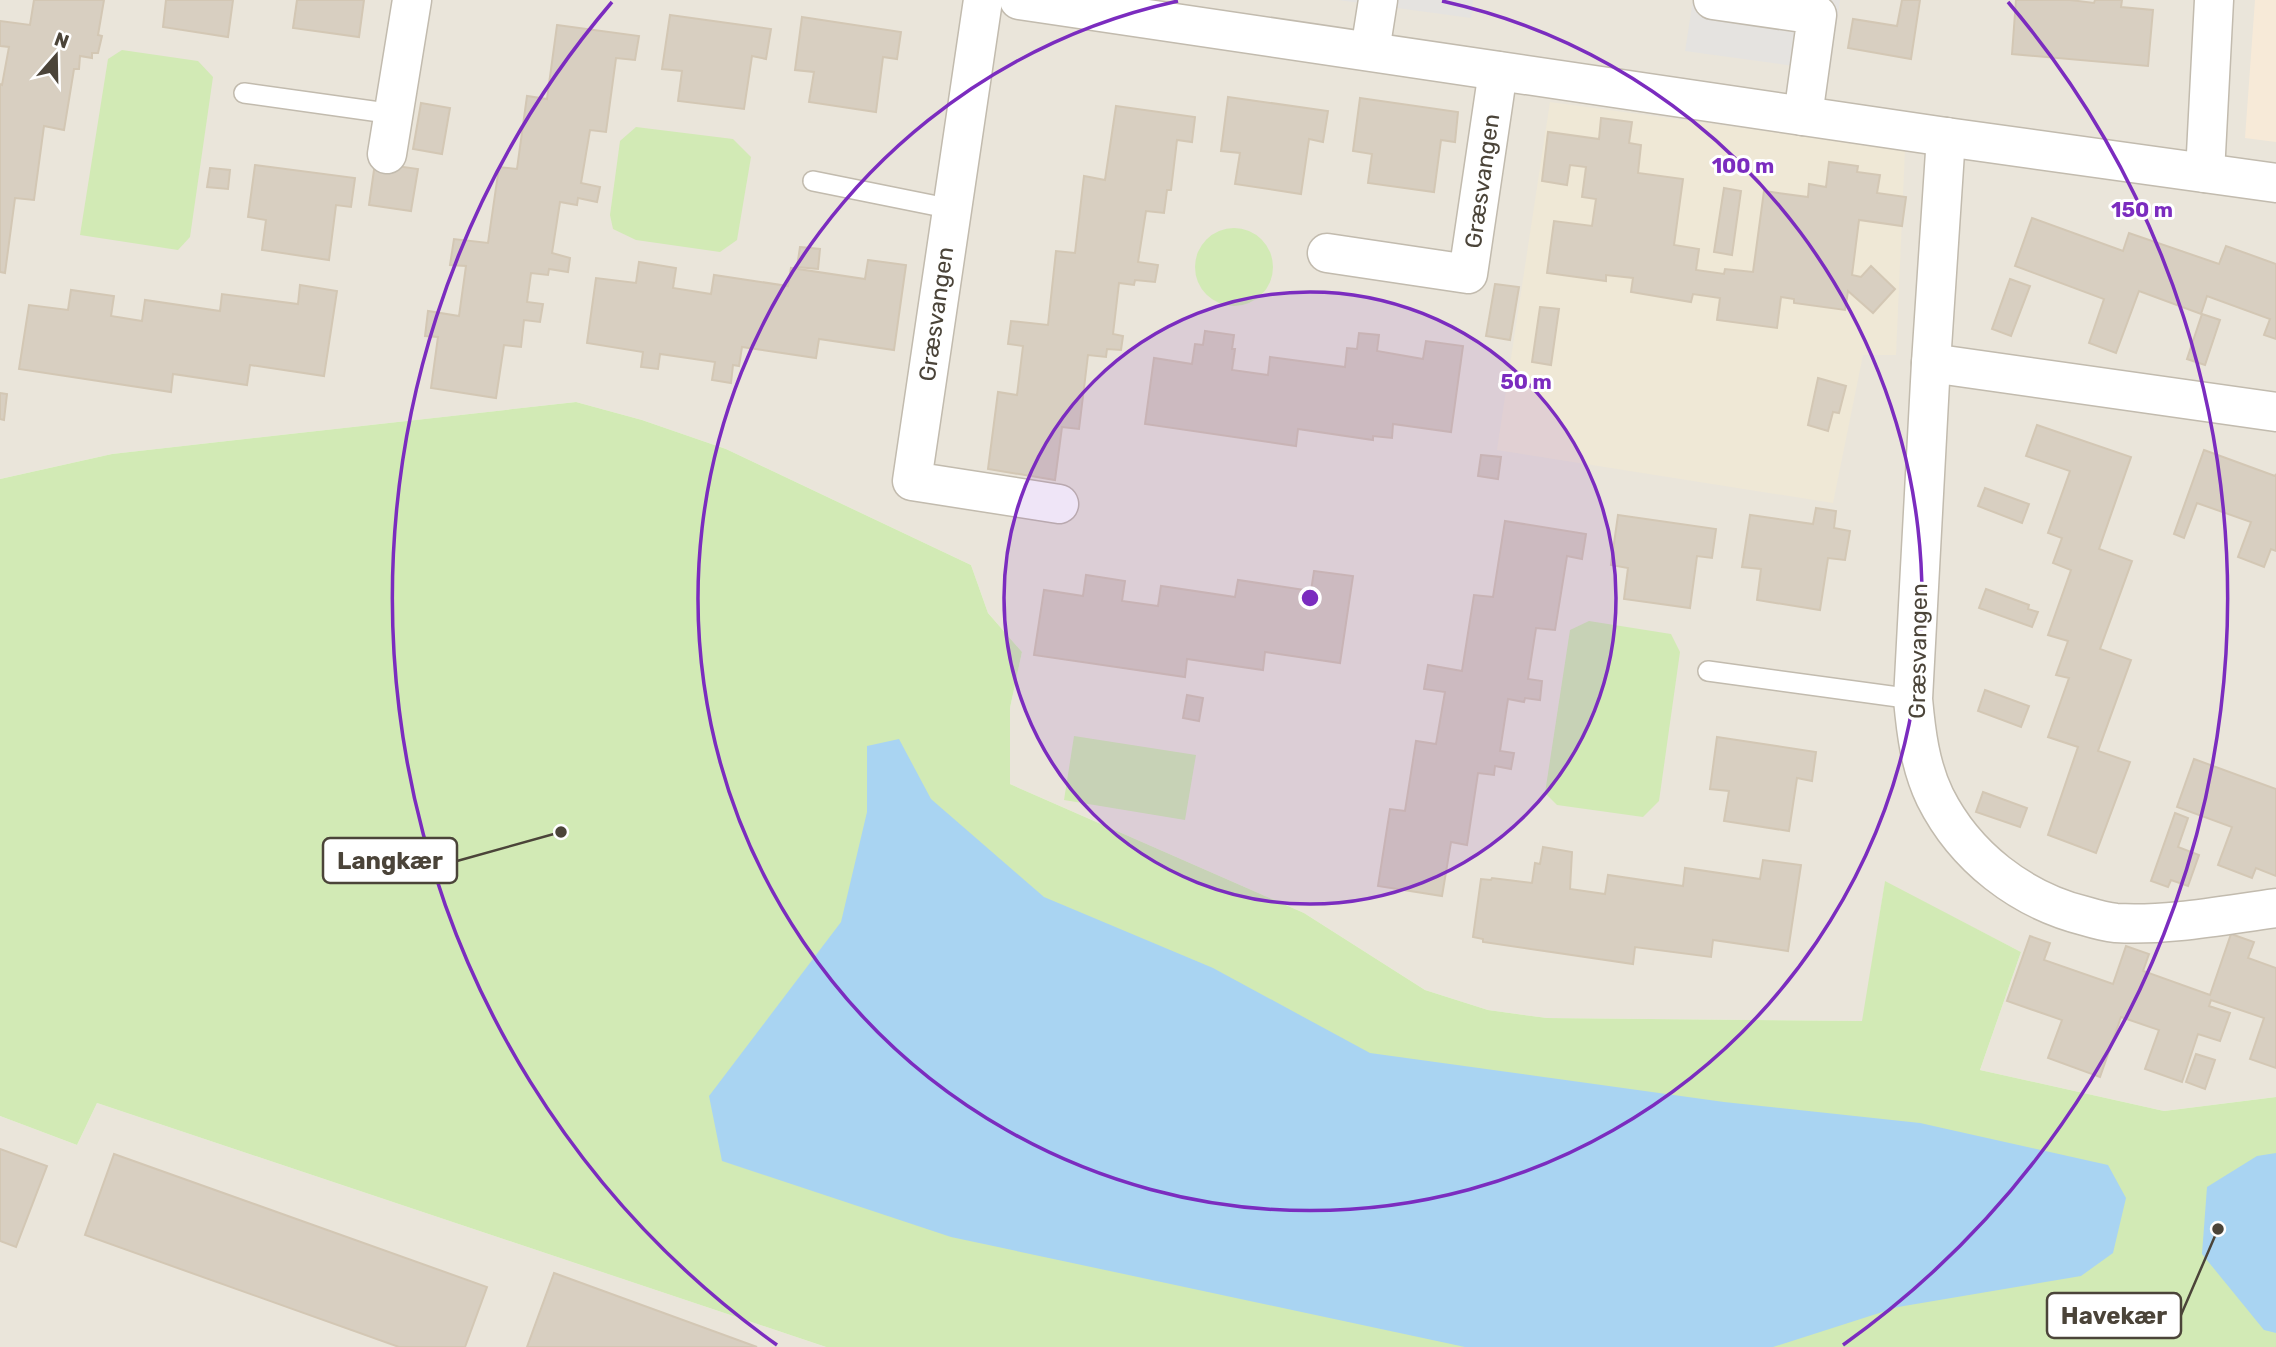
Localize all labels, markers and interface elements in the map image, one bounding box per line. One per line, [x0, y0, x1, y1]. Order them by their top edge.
north arrow [21, 21, 91, 91]
text: N [51, 27, 72, 54]
street label: Græsvangen [1459, 112, 1505, 250]
text: 100 m [1712, 153, 1774, 178]
text: 150 m [2111, 197, 2173, 222]
street label: Græsvangen [913, 245, 959, 383]
text: 50 m [1500, 369, 1552, 394]
street label: Græsvangen [1903, 583, 1933, 719]
centre of rings [1298, 586, 1322, 610]
callout: Langkær [323, 838, 457, 883]
text: Langkær [337, 847, 443, 875]
callout: Havekær [2047, 1293, 2181, 1338]
text: Havekær [2061, 1302, 2167, 1330]

